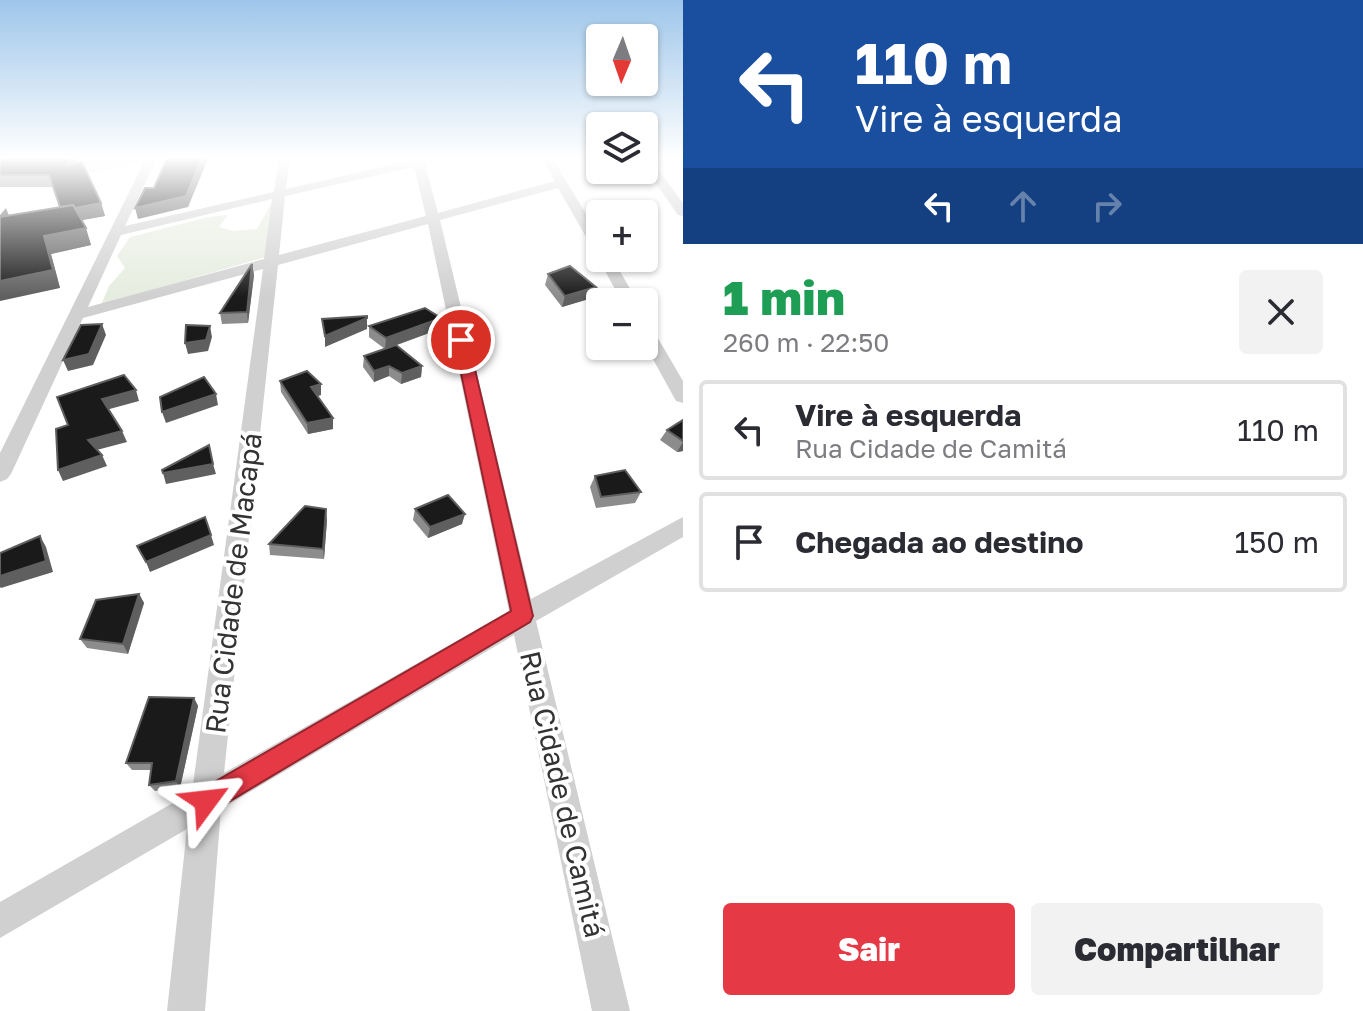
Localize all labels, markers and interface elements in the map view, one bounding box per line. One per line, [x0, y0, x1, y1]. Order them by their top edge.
north arrow [586, 24, 658, 96]
map controls [586, 24, 658, 360]
text: 110 m [855, 29, 1012, 96]
icon: left [723, 32, 827, 136]
text: Vire à esquerda [855, 97, 1123, 140]
button: layers [586, 112, 658, 184]
icon: left [917, 184, 961, 228]
icon: ahead [1001, 184, 1045, 228]
icon: right [1085, 184, 1129, 228]
button: + [586, 200, 658, 272]
text: 1 min [723, 268, 845, 326]
button: close [1239, 270, 1323, 354]
button: − [586, 288, 658, 360]
pin [427, 306, 495, 374]
icon: arrive [439, 318, 483, 362]
text: 260 m · 22:50 [723, 327, 889, 358]
text: Vire à esquerda [795, 397, 1021, 433]
icon: left [727, 408, 771, 452]
text: 110 m [1237, 412, 1319, 448]
street label: Rua Cidade de Macapá [198, 431, 268, 735]
text: Rua Cidade de Camitá [795, 433, 1067, 464]
icon: arrive [727, 520, 771, 564]
text: Chegada ao destino [795, 524, 1083, 560]
text: 150 m [1234, 524, 1319, 560]
street label: Rua Cidade de Camitá [514, 648, 612, 940]
position arrow [164, 759, 248, 843]
button: Sair [723, 903, 1015, 995]
button: Compartilhar [1031, 903, 1323, 995]

